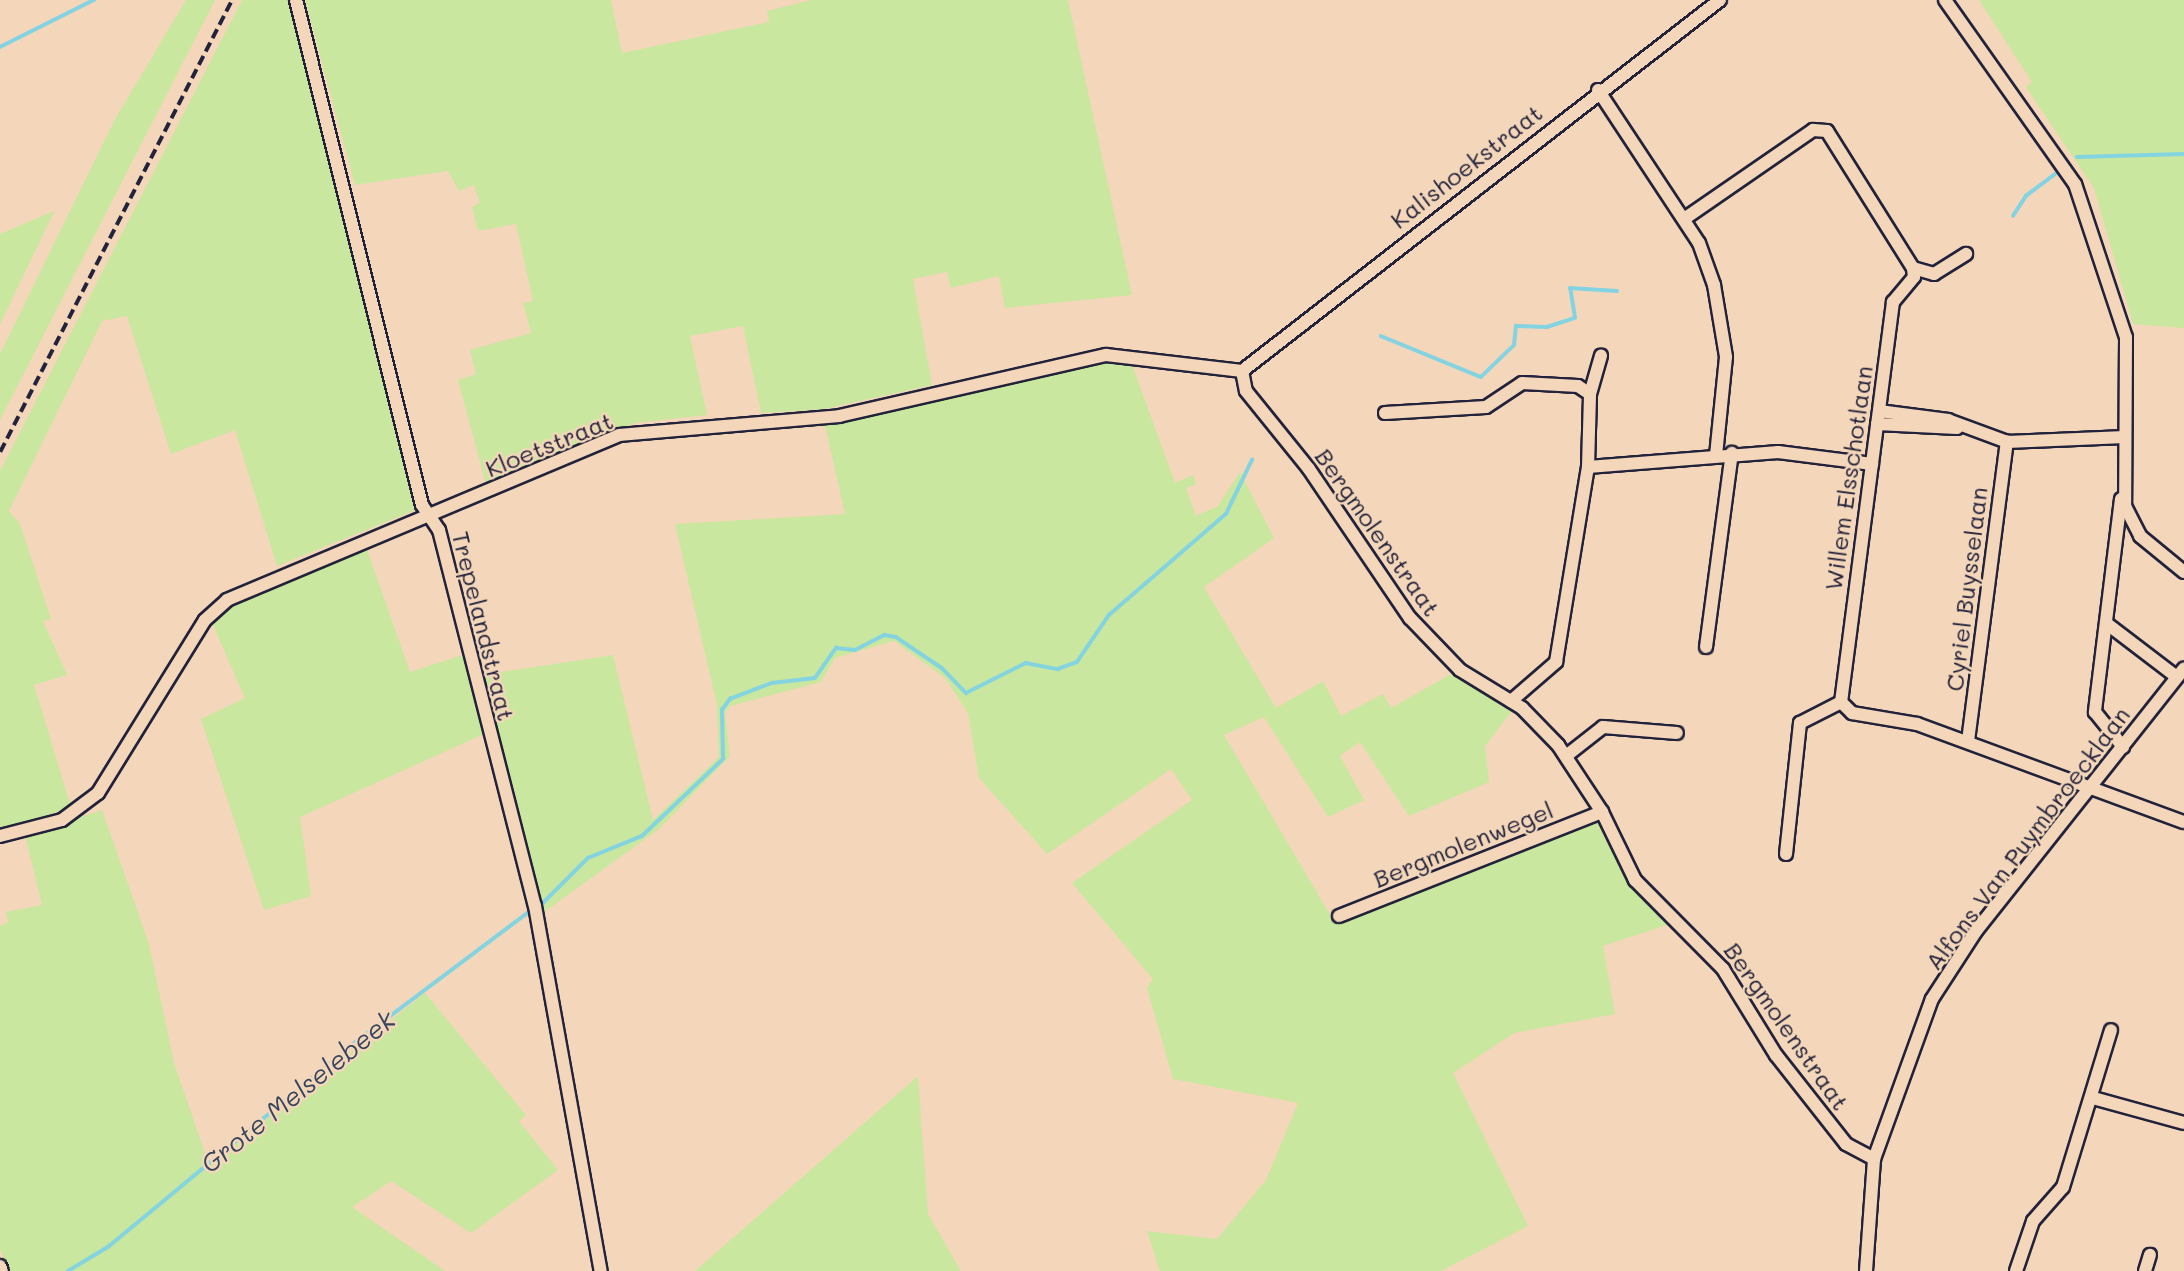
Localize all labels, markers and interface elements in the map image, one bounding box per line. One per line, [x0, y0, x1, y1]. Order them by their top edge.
street label: Kalishoekstraat [1384, 98, 1548, 234]
street label: Willem Elsschotlaan [1818, 364, 1878, 592]
street label: Kloetstraat [481, 405, 617, 483]
street label: Bergmolenstraat [1309, 443, 1447, 621]
street label: Cyriel Buysselaan [1939, 485, 1993, 693]
street label: Trepelandstraat [447, 528, 521, 724]
street label: Alfons Van Puymbroecklaan [1919, 701, 2135, 975]
street label: Bergmolenwegel [1369, 795, 1557, 893]
street label: Bergmolenstraat [1718, 937, 1856, 1115]
water label: Grote Melselebeek [195, 1004, 401, 1180]

